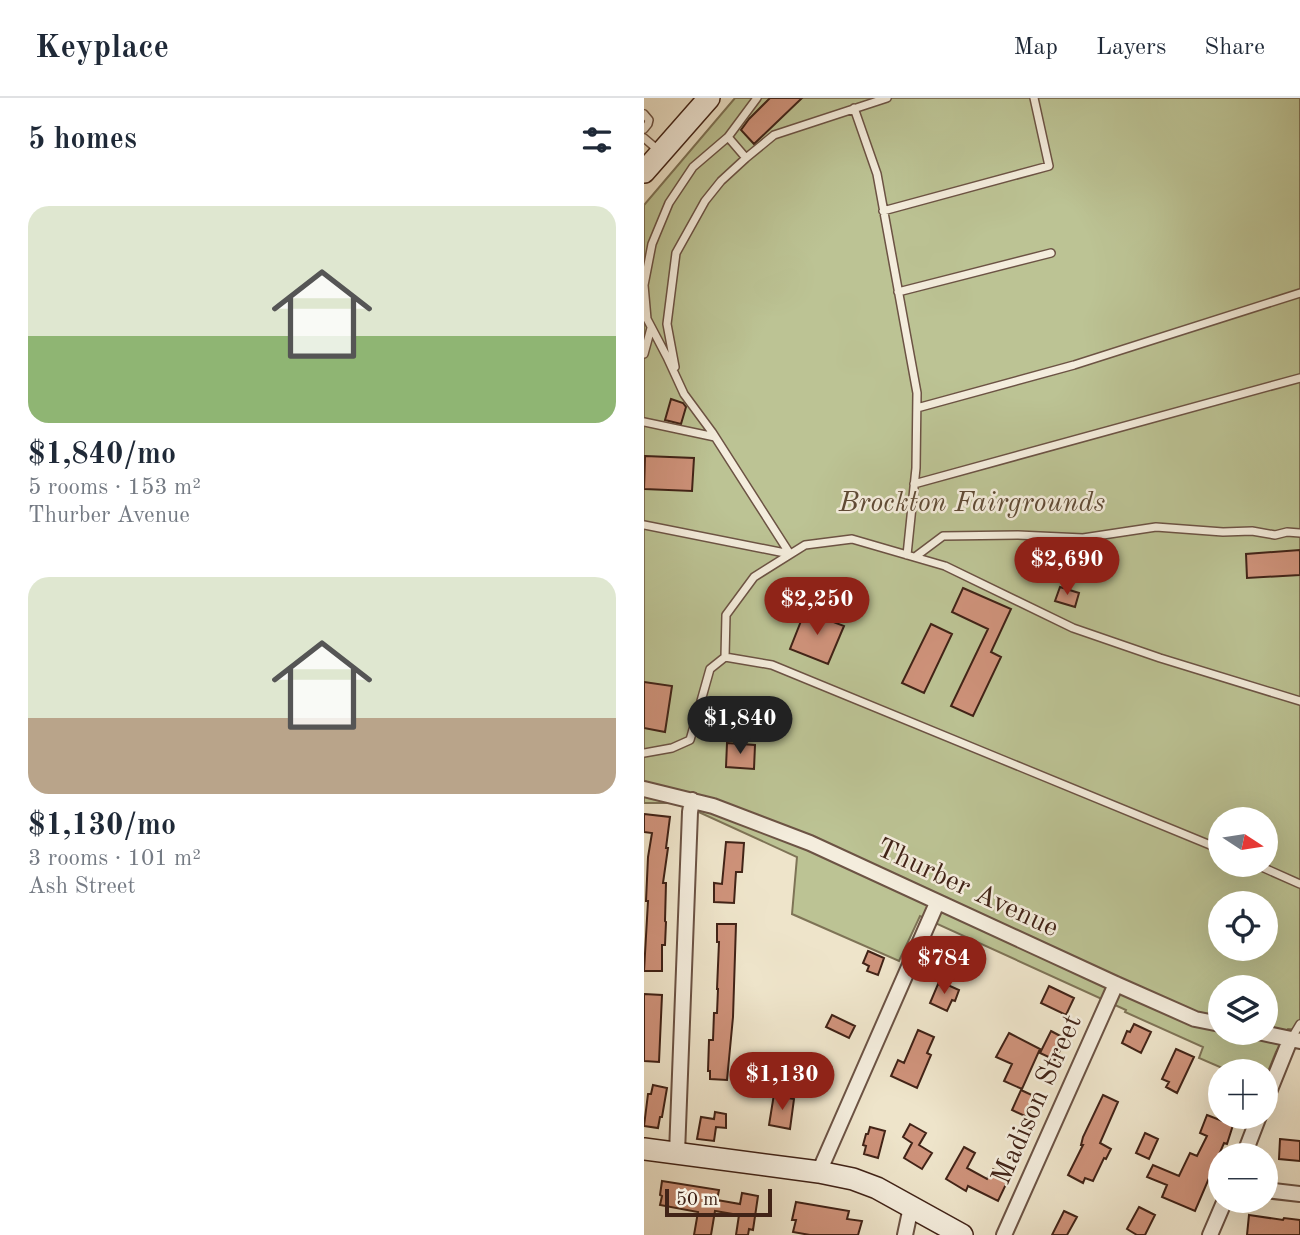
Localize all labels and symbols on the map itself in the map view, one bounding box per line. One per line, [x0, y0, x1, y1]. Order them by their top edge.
park label: Brockton Fairgrounds [838, 490, 1105, 518]
pin: $2,690 [1010, 538, 1124, 597]
pin: $2,250 [760, 578, 874, 637]
pin: $1,840 [683, 696, 797, 756]
north arrow [1208, 807, 1278, 877]
street label: Thurber Avenue [872, 835, 1062, 943]
pin: $784 [903, 936, 985, 996]
street label: Madison Street [988, 1011, 1088, 1189]
pin: $1,130 [725, 1052, 839, 1112]
scale bar [665, 1186, 772, 1218]

